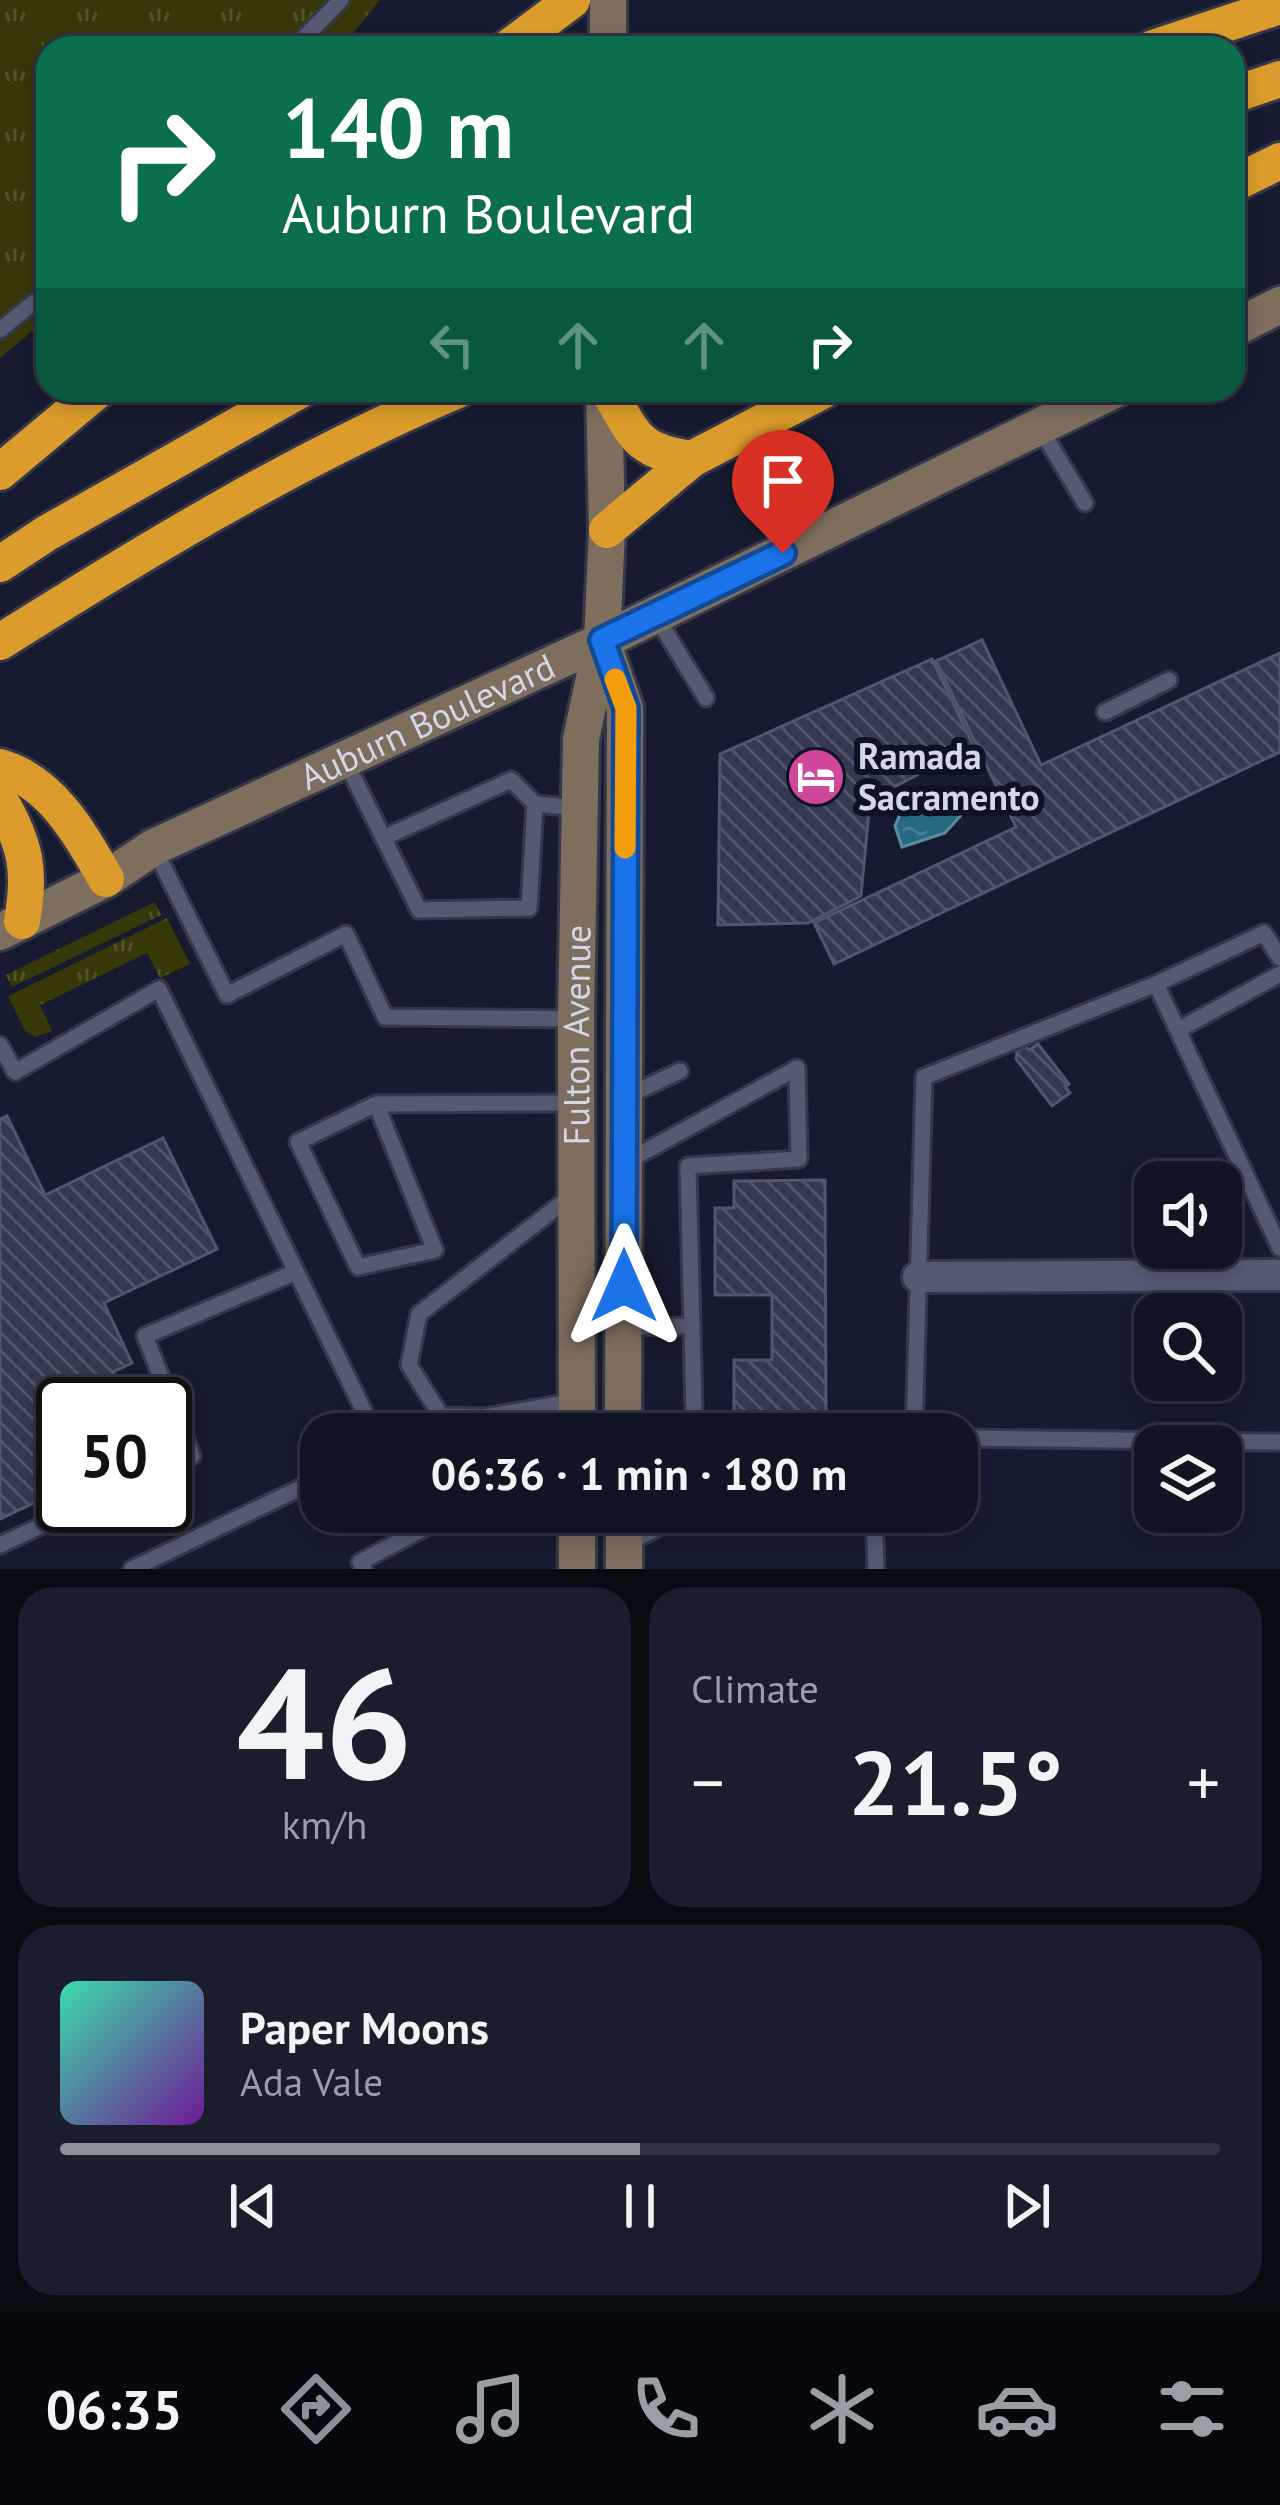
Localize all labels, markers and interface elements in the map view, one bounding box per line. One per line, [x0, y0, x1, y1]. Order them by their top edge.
text: 140 m [282, 72, 514, 181]
icon: right [84, 84, 240, 240]
text: Auburn Boulevard [282, 178, 695, 248]
icon: left [419, 312, 485, 378]
icon: ahead [545, 312, 611, 378]
icon: ahead [671, 312, 737, 378]
icon: right [797, 312, 863, 378]
pin [732, 430, 834, 553]
icon: arrive [750, 448, 816, 514]
street label: Auburn Boulevard [292, 642, 562, 800]
place label: Ramada Sacramento [858, 732, 1040, 820]
hotel icon: Ramada Sacramento [785, 746, 847, 808]
street label: Fulton Avenue [552, 924, 601, 1145]
map controls [1134, 1161, 1242, 1533]
button: sound [1134, 1161, 1242, 1269]
position arrow [561, 1223, 687, 1349]
button: search [1134, 1293, 1242, 1401]
speed limit sign: 50 [36, 1377, 192, 1533]
button: layers [1134, 1425, 1242, 1533]
text: 06:36 · 1 min · 180 m [431, 1444, 847, 1502]
text: 46 [236, 1620, 413, 1822]
text: Climate [691, 1663, 819, 1714]
text: 21.5° [848, 1723, 1063, 1840]
text: − [691, 1739, 724, 1824]
text: + [1187, 1739, 1220, 1824]
text: km/h [282, 1799, 367, 1850]
text: Paper Moons [240, 1998, 489, 2056]
text: Ada Vale [240, 2056, 383, 2107]
icon: previous [220, 2173, 286, 2239]
icon: pause [607, 2173, 673, 2239]
icon: next [994, 2173, 1060, 2239]
icon: directions [274, 2367, 358, 2451]
icon: music [449, 2367, 533, 2451]
icon: phone [624, 2367, 708, 2451]
icon: climate [800, 2367, 884, 2451]
icon: car [975, 2367, 1059, 2451]
icon: filters [1150, 2367, 1234, 2451]
text: 06:35 [46, 2374, 183, 2444]

